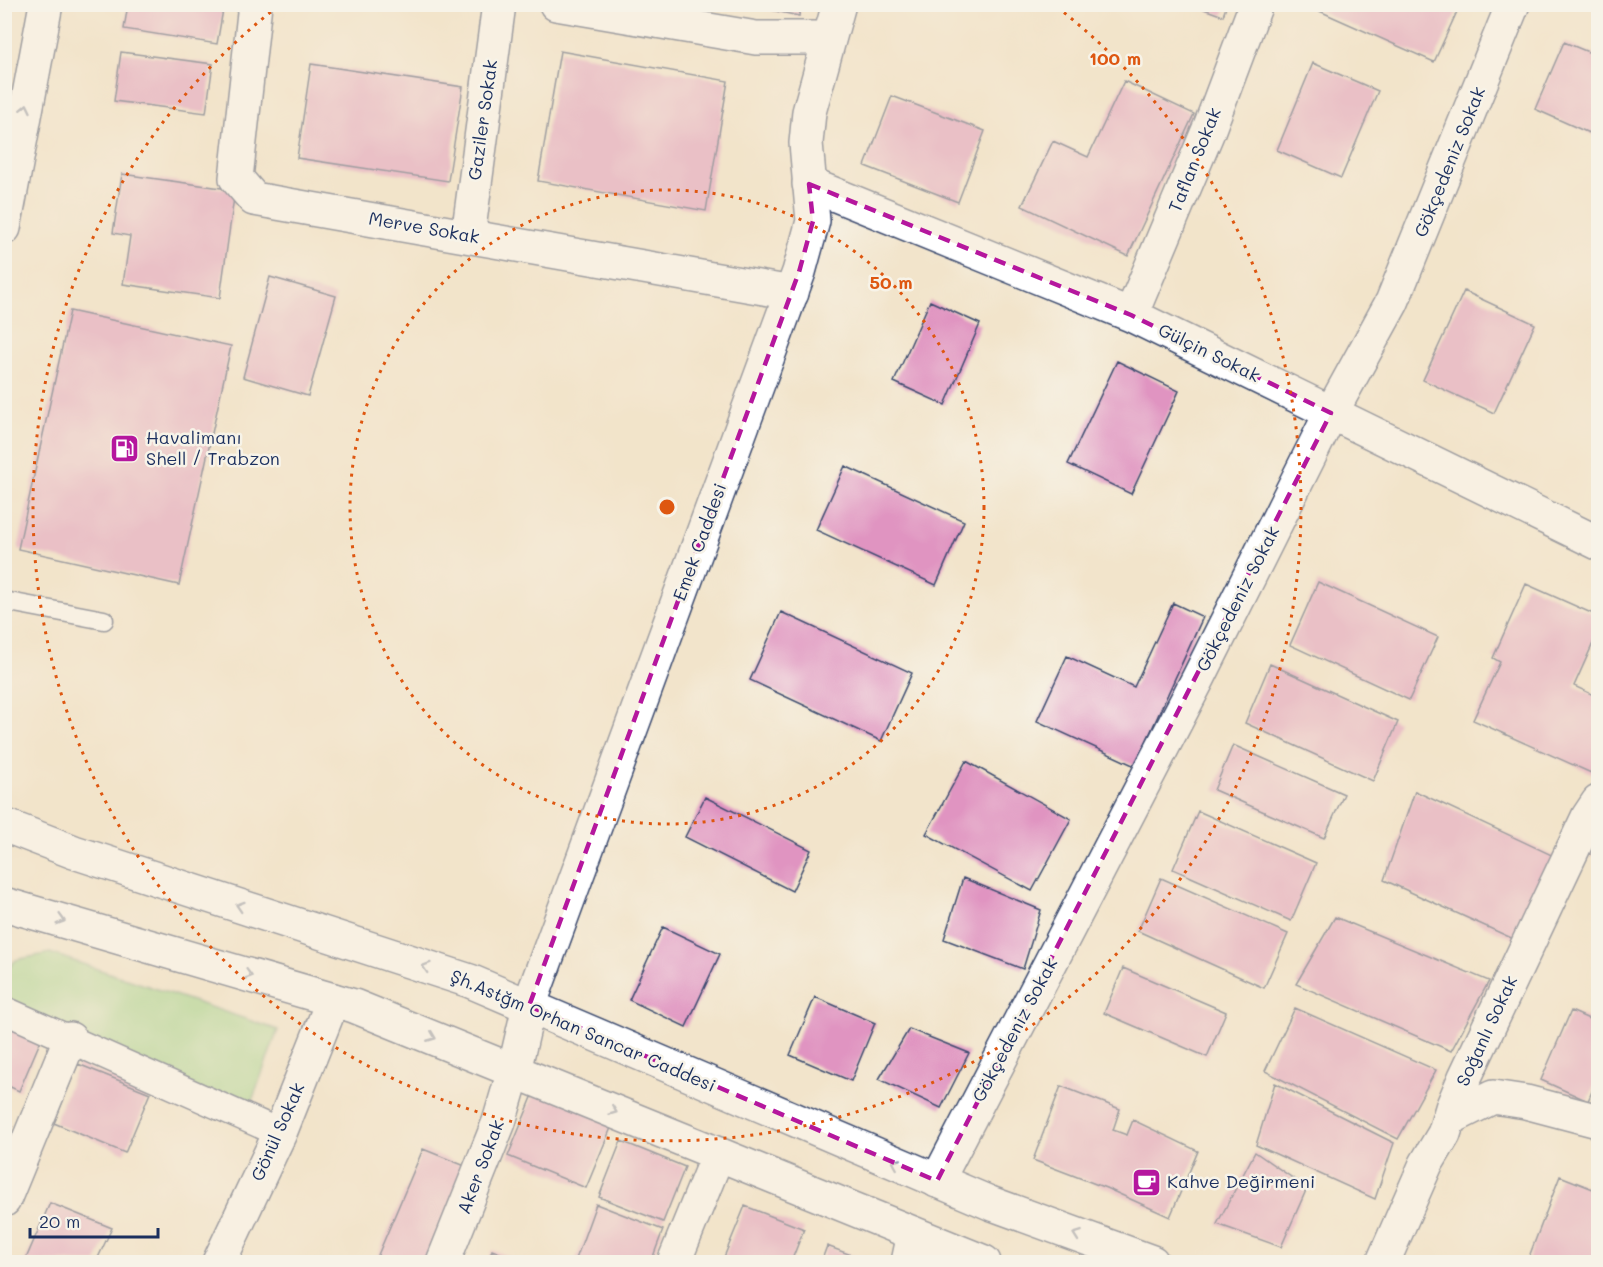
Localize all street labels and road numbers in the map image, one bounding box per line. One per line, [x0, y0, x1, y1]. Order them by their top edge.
street label: Gaziler Sokak [462, 58, 502, 182]
street label: Gökçedeniz Sokak [1408, 83, 1490, 240]
street label: Taflan Sokak [1162, 104, 1226, 216]
street label: Merve Sokak [367, 205, 481, 249]
street label: Gülçin Sokak [1154, 317, 1264, 387]
street label: Emek Caddesi [667, 480, 731, 604]
street label: Gökçedeniz Sokak [1190, 522, 1284, 675]
street label: Gökçedeniz Sokak [966, 953, 1062, 1106]
street label: Şh.Astğm Orhan Sancar Caddesi [447, 963, 720, 1097]
street label: Soğanlı Sokak [1450, 971, 1522, 1090]
street label: Gönül Sokak [245, 1079, 309, 1185]
street label: Aker Sokak [451, 1116, 509, 1217]

